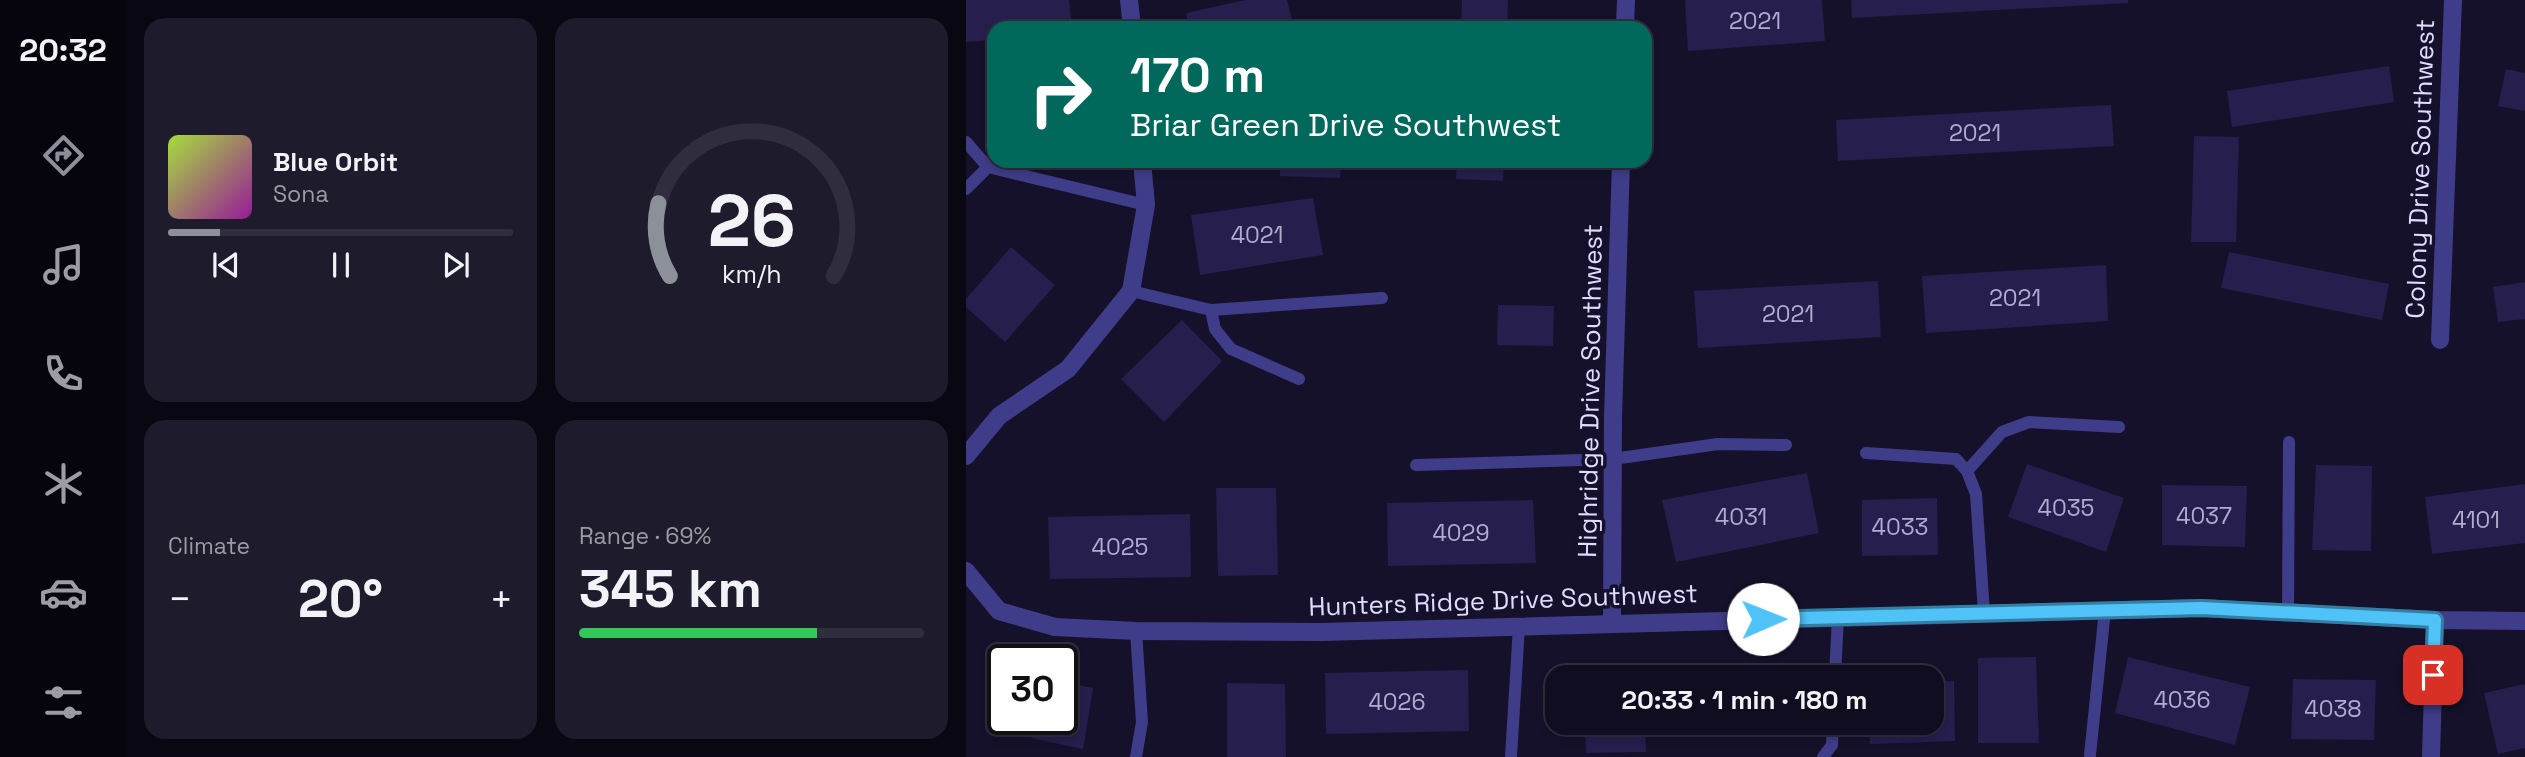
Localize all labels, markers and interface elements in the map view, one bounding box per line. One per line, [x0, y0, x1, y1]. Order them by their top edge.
house number: 2021 [1729, 6, 1781, 36]
street label: Colony Drive Southwest [2398, 19, 2442, 319]
text: 20:32 [19, 30, 107, 70]
text: 170 m [1130, 44, 1265, 106]
icon: right [1015, 49, 1106, 140]
text: Briar Green Drive Southwest [1130, 105, 1562, 145]
house number: 2021 [1949, 118, 2001, 148]
icon: directions [39, 131, 88, 180]
text: Blue Orbit [273, 145, 398, 179]
text: 26 [707, 174, 796, 267]
text: Sona [273, 179, 329, 209]
house number: 4021 [1231, 220, 1283, 250]
street label: Highridge Drive Southwest [1570, 224, 1610, 558]
icon: music [39, 240, 88, 289]
icon: previous [207, 246, 245, 284]
icon: pause [322, 246, 360, 284]
icon: next [437, 246, 475, 284]
text: km/h [722, 258, 781, 290]
house number: 2021 [1989, 283, 2041, 313]
house number: 2021 [1762, 299, 1814, 329]
icon: phone [39, 349, 88, 398]
icon: climate [39, 459, 88, 508]
house number: 4035 [2038, 493, 2094, 523]
house number: 4037 [2176, 501, 2232, 531]
house number: 4031 [1715, 502, 1767, 532]
house number: 4101 [2452, 505, 2500, 535]
house number: 4033 [1872, 512, 1928, 542]
house number: 4029 [1432, 518, 1490, 548]
text: Range · 69% [579, 521, 711, 551]
text: Climate [168, 531, 250, 561]
house number: 4025 [1092, 532, 1148, 562]
text: 345 km [579, 556, 762, 622]
text: 20° [298, 566, 383, 632]
icon: car [39, 568, 88, 617]
text: − [168, 575, 192, 623]
text: + [489, 575, 513, 623]
street label: Hunters Ridge Drive Southwest [1308, 576, 1698, 624]
position arrow [1726, 582, 1800, 656]
speed limit sign: 30 [987, 644, 1078, 735]
pin [2403, 645, 2463, 705]
icon: arrive [2414, 656, 2452, 694]
icon: filters [39, 678, 88, 727]
text: 20:33 · 1 min · 180 m [1622, 683, 1867, 717]
house number: 4036 [2153, 685, 2211, 715]
house number: 4026 [1368, 687, 1426, 717]
house number: 4038 [2304, 694, 2362, 724]

